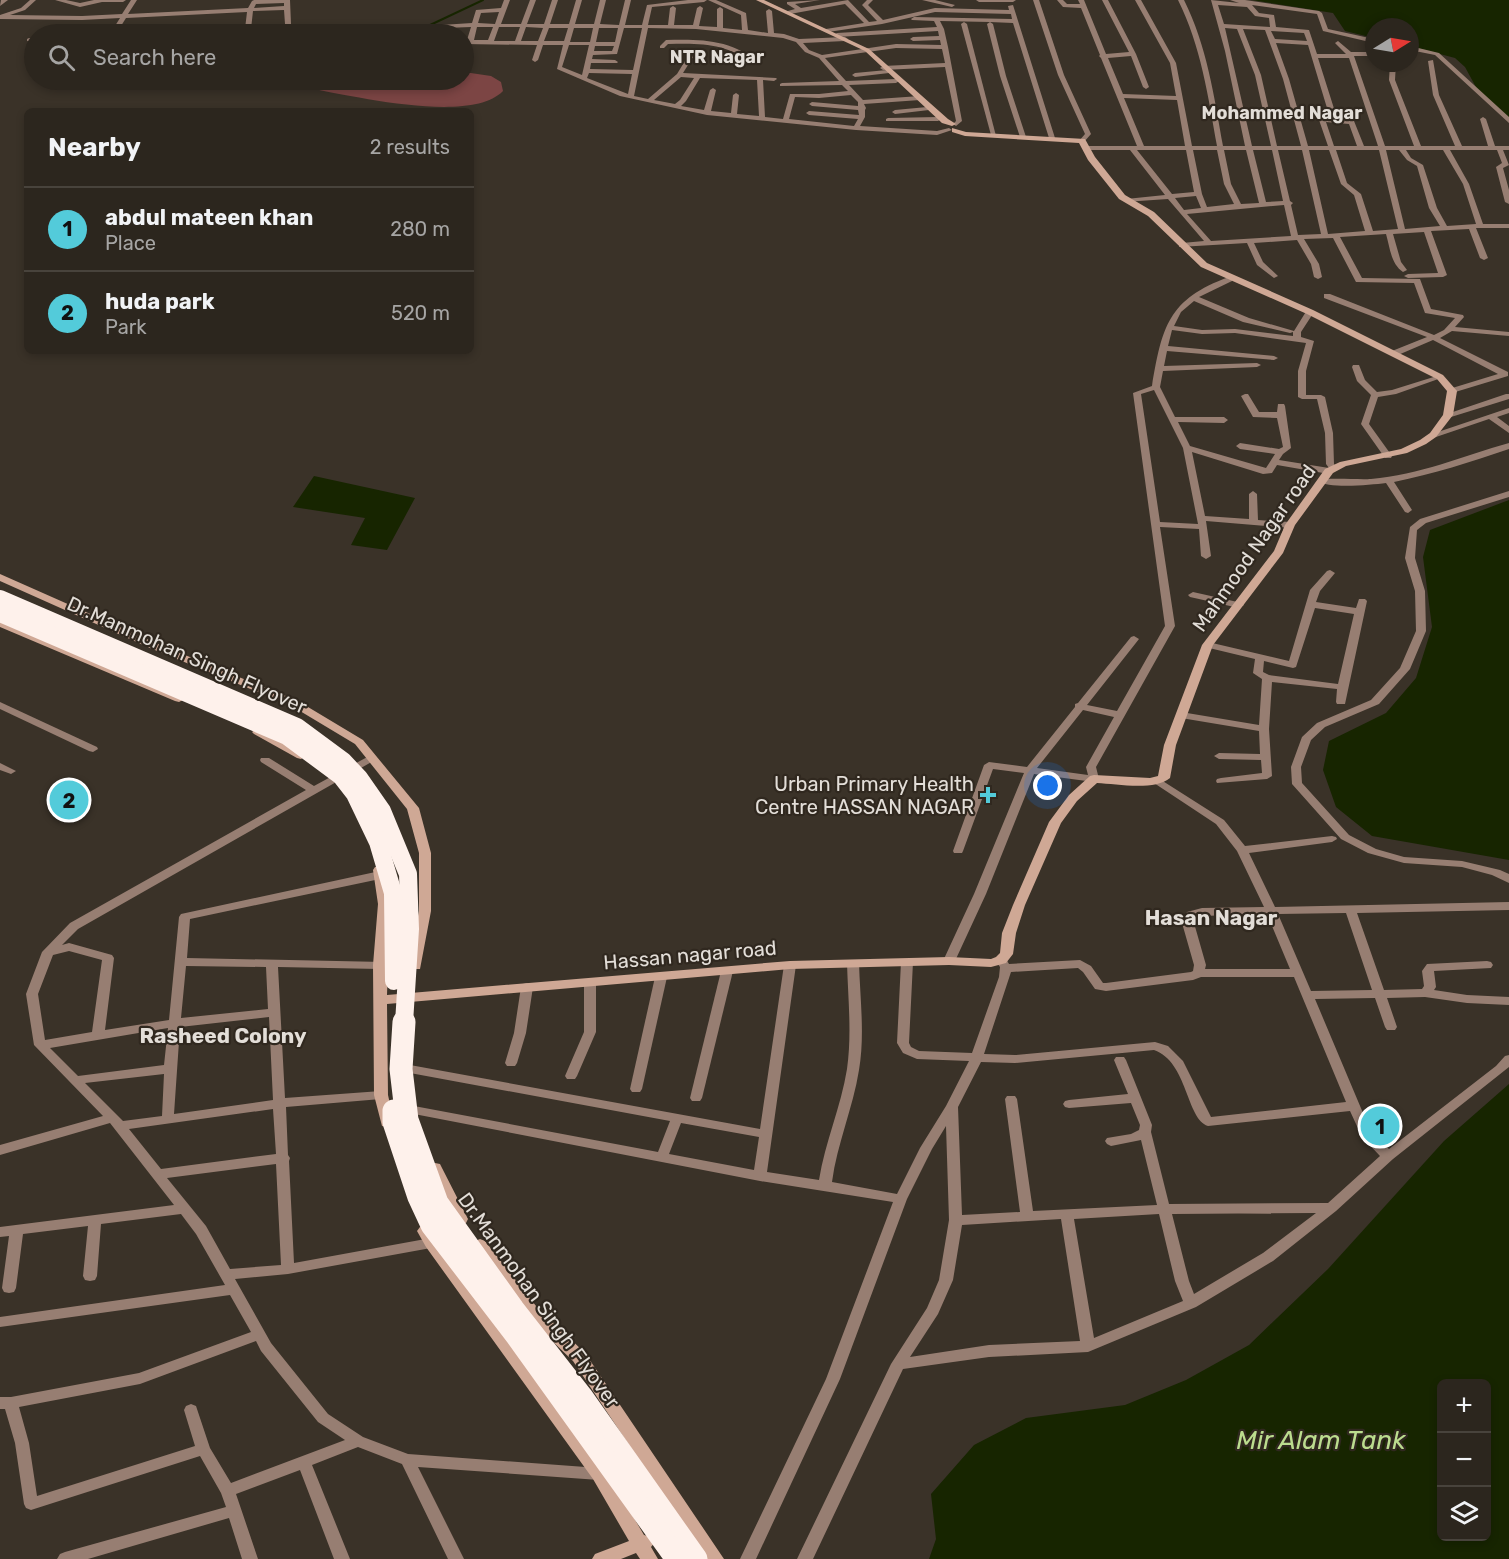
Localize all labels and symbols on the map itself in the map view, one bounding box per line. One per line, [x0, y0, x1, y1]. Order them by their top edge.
north arrow [1365, 18, 1419, 72]
district label: NTR Nagar [670, 46, 764, 68]
district label: Mohammed Nagar [1202, 102, 1362, 124]
street label: Mahmood Nagar road [1187, 460, 1321, 636]
street label: Dr.Manmohan Singh Flyover [63, 591, 311, 719]
your location [1033, 771, 1062, 800]
place label: Urban Primary Health Centre HASSAN NAGAR [755, 772, 974, 819]
pin: 2 [50, 778, 88, 822]
marker: Urban Primary Health Centre HASSAN NAGAR [979, 786, 997, 804]
district label: Hasan Nagar [1145, 905, 1278, 930]
street label: Hassan nagar road [602, 935, 778, 975]
district label: Rasheed Colony [140, 1023, 307, 1048]
pin: 1 [1360, 1104, 1400, 1148]
street label: Dr.Manmohan Singh Flyover [453, 1188, 625, 1413]
water label: Mir Alam Tank [1236, 1425, 1406, 1456]

